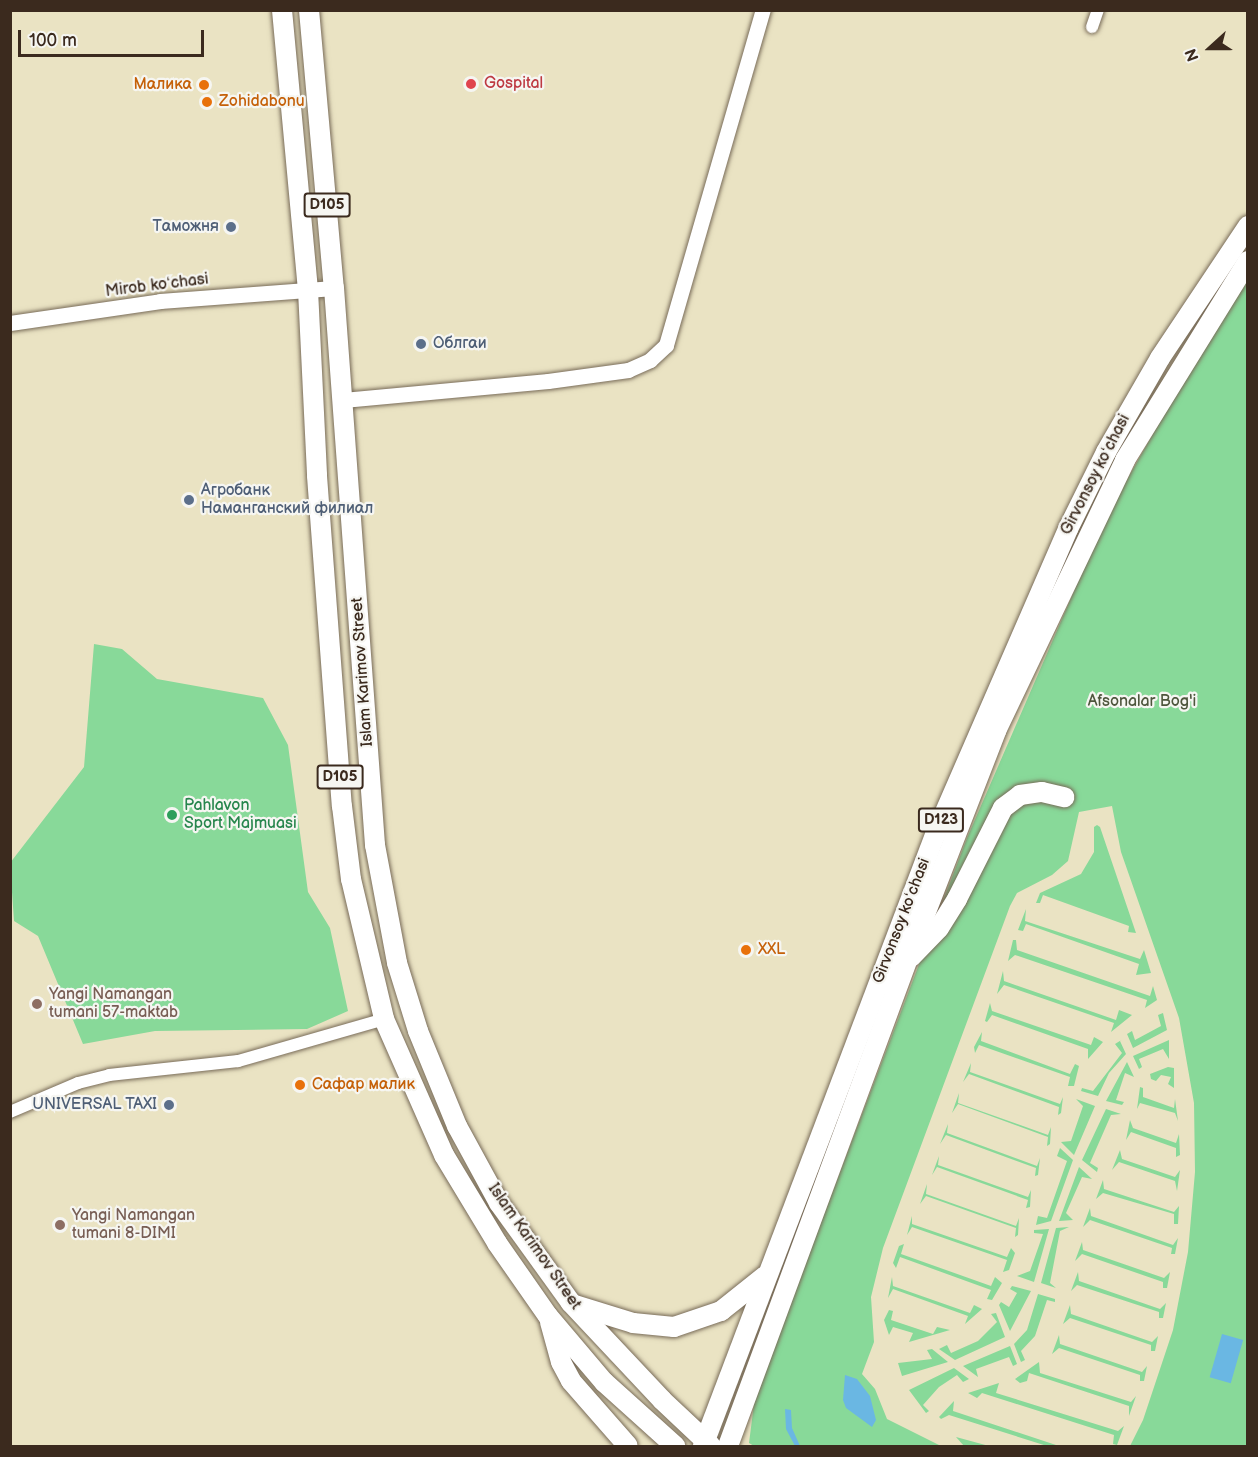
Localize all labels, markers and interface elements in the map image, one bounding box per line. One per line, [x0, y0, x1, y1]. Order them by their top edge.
scale bar [21, 18, 207, 56]
north arrow [1180, 18, 1240, 78]
text: 100 m [29, 30, 77, 51]
text: N [1182, 46, 1204, 64]
place label: Gospital [484, 74, 543, 94]
place label: Малика [133, 75, 192, 95]
marker: Gospital [462, 75, 480, 93]
marker: Малика [197, 78, 211, 92]
place label: Zohidabonu [219, 92, 305, 112]
marker: Zohidabonu [200, 95, 214, 109]
road number: D105 [303, 193, 351, 217]
place label: Таможня [153, 217, 219, 237]
marker: Таможня [224, 220, 238, 234]
street label: Mirob koʻchasi [104, 270, 210, 302]
place label: Облгаи [433, 334, 487, 354]
marker: Облгаи [414, 337, 428, 351]
street label: Girvonsoy koʻchasi [1057, 411, 1135, 539]
place label: Агробанк Наманганский филиал [201, 481, 373, 519]
marker: Агробанк Наманганский филиал [182, 493, 196, 507]
street label: Islam Karimov Street [348, 597, 378, 747]
park label: Afsonalar Bog'i [1088, 692, 1196, 712]
road number: D105 [316, 765, 364, 789]
place label: Pahlavon Sport Majmuasi [184, 796, 297, 834]
marker: Pahlavon Sport Majmuasi [165, 808, 179, 822]
road number: D123 [917, 808, 965, 832]
street label: Girvonsoy koʻchasi [869, 855, 935, 987]
place label: XXL [758, 940, 785, 960]
marker: XXL [739, 943, 753, 957]
place label: Yangi Namangan tumani 57-maktab [49, 985, 178, 1023]
marker: Yangi Namangan tumani 57-maktab [30, 997, 44, 1011]
place label: Сафар малик [312, 1075, 415, 1095]
marker: Сафар малик [293, 1078, 307, 1092]
place label: UNIVERSAL TAXI [32, 1095, 157, 1115]
marker: UNIVERSAL TAXI [162, 1098, 176, 1112]
street label: Islam Karimov Street [483, 1180, 585, 1314]
place label: Yangi Namangan tumani 8-DIMI [72, 1206, 195, 1244]
marker: Yangi Namangan tumani 8-DIMI [53, 1218, 67, 1232]

